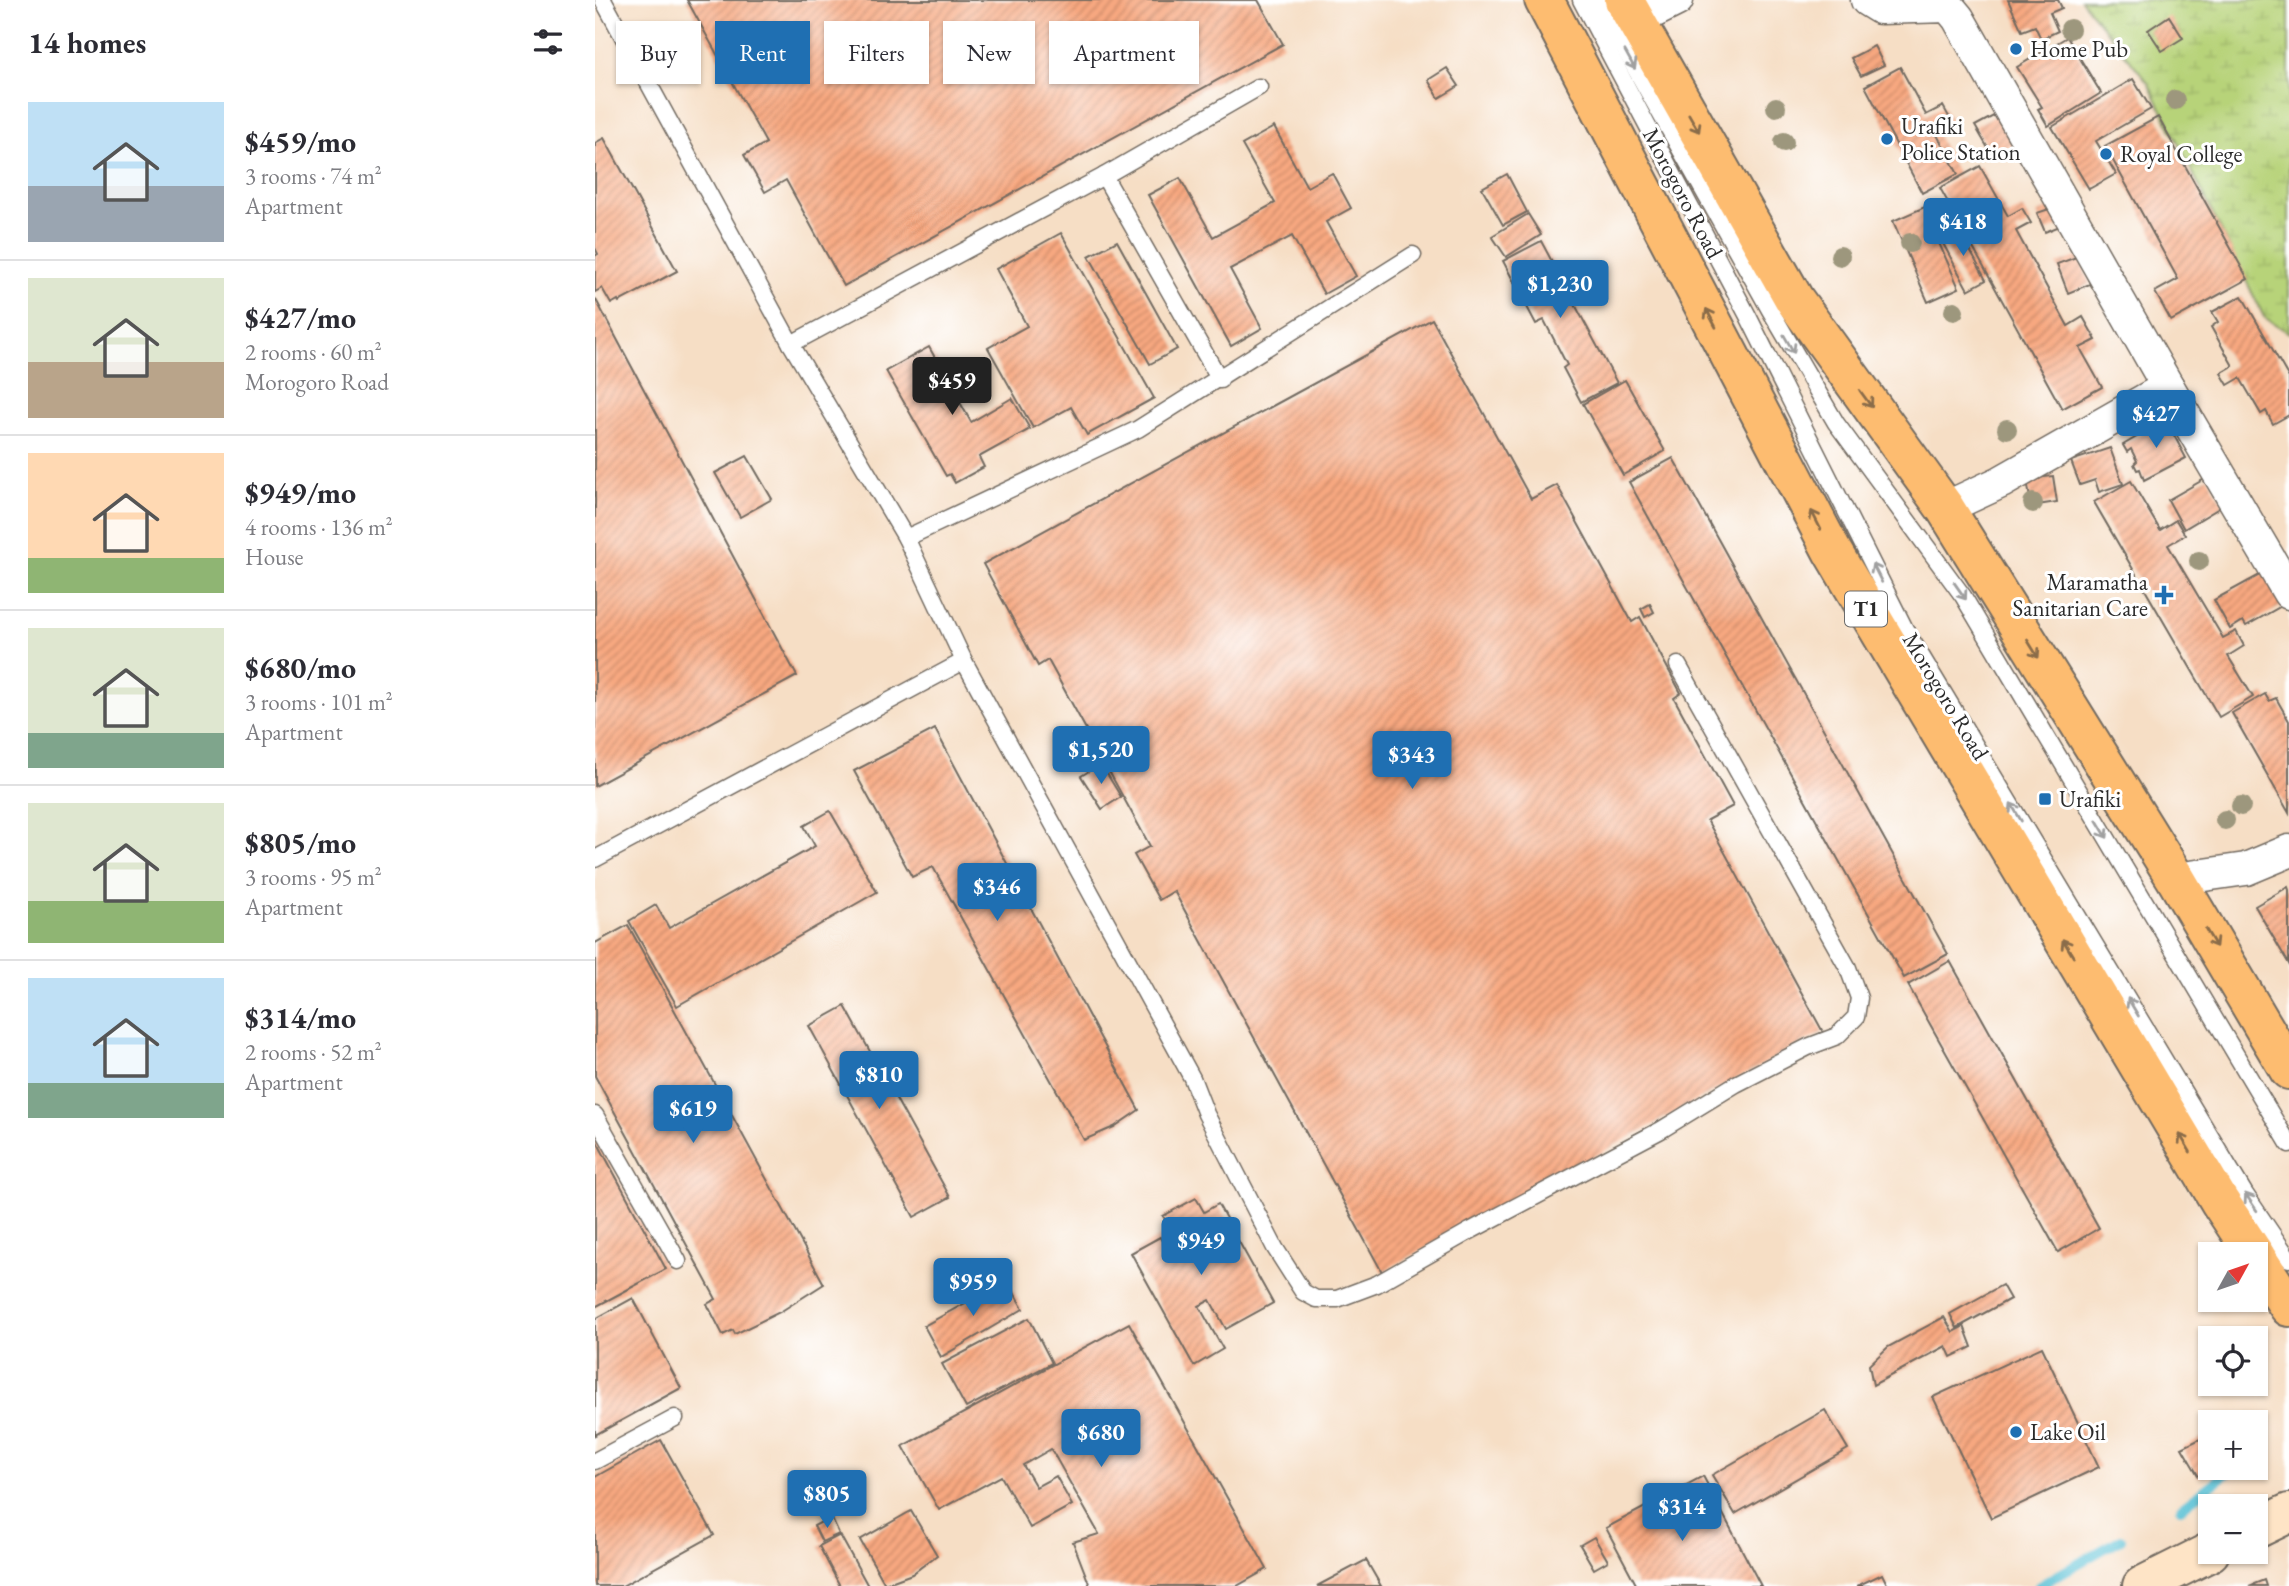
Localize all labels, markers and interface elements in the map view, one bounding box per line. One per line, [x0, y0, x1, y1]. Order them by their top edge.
chip: Buy [616, 21, 701, 84]
chip: Rent [715, 21, 810, 84]
chip: Filters [824, 21, 929, 84]
chip: New [943, 21, 1035, 84]
chip: Apartment [1049, 21, 1199, 84]
text: 14 homes [28, 23, 146, 62]
icon: filters [529, 23, 567, 61]
place label: Home Pub [2030, 34, 2128, 64]
marker: Home Pub [2008, 41, 2024, 57]
one-way arrow [1624, 49, 1637, 70]
place label: Urafiki Police Station [1901, 111, 2021, 167]
one-way arrow [1687, 113, 1701, 133]
text: $459/mo [245, 122, 356, 161]
street label: Morogoro Road [1636, 122, 1730, 264]
icon: home [84, 130, 168, 214]
marker: Urafiki Police Station [1879, 131, 1895, 147]
place label: Royal College [2120, 139, 2243, 169]
marker: Royal College [2098, 146, 2114, 162]
text: 3 rooms · 74 m² [245, 161, 382, 191]
text: Apartment [245, 191, 343, 221]
pin: $418 [1922, 198, 2004, 258]
text: $418 [1939, 206, 1987, 236]
pin: $1,230 [1503, 260, 1617, 320]
text: $1,230 [1528, 268, 1592, 298]
text: $427/mo [245, 298, 356, 337]
icon: home [84, 306, 168, 390]
one-way arrow [1704, 308, 1718, 329]
one-way arrow [1783, 333, 1797, 353]
text: 2 rooms · 60 m² [245, 337, 382, 367]
pin: $459 [911, 358, 993, 417]
text: $459 [928, 365, 976, 395]
text: Morogoro Road [245, 367, 389, 397]
one-way arrow [1859, 389, 1874, 408]
pin: $427 [2115, 391, 2197, 450]
text: $427 [2132, 398, 2180, 428]
text: $949/mo [245, 473, 356, 512]
icon: home [84, 481, 168, 565]
one-way arrow [1808, 510, 1822, 531]
text: 4 rooms · 136 m² [245, 512, 393, 542]
text: House [245, 542, 304, 572]
one-way arrow [1870, 563, 1884, 584]
place label: Maramatha Sanitarian Care [2013, 567, 2149, 623]
one-way arrow [1953, 581, 1967, 600]
marker: Maramatha Sanitarian Care [2154, 585, 2174, 605]
road number: T1 [1845, 592, 1887, 626]
street label: Morogoro Road [1896, 627, 1996, 766]
one-way arrow [2026, 639, 2041, 658]
text: $680/mo [245, 648, 356, 687]
icon: home [84, 656, 168, 740]
text: 3 rooms · 101 m² [245, 687, 393, 717]
text: Apartment [245, 717, 343, 747]
pin: $1,520 [1044, 726, 1158, 786]
pin: $343 [1371, 732, 1453, 791]
text: $1,520 [1069, 734, 1133, 764]
text: $343 [1388, 739, 1436, 769]
place label: Urafiki [2059, 784, 2122, 814]
marker: Urafiki [2037, 791, 2053, 807]
one-way arrow [2008, 803, 2022, 823]
one-way arrow [2095, 818, 2109, 838]
text: $805/mo [245, 823, 356, 862]
icon: home [84, 831, 168, 915]
text: 3 rooms · 95 m² [245, 862, 382, 892]
pin: $346 [956, 864, 1038, 923]
text: $346 [973, 871, 1021, 901]
text: Apartment [245, 892, 343, 922]
one-way arrow [2204, 928, 2218, 948]
one-way arrow [2061, 938, 2075, 958]
text: $314/mo [245, 998, 356, 1037]
one-way arrow [2126, 998, 2140, 1018]
icon: home [84, 1006, 168, 1090]
text: 2 rooms · 52 m² [245, 1037, 382, 1067]
pin: $810 [838, 1052, 920, 1111]
text: $810 [855, 1059, 903, 1089]
text: Apartment [245, 1067, 343, 1097]
pin: $619 [652, 1086, 734, 1145]
text: $619 [669, 1093, 717, 1123]
one-way arrow [2178, 1134, 2192, 1154]
one-way arrow [2244, 1193, 2258, 1212]
pin: $949 [1160, 1218, 1242, 1277]
text: $949 [1177, 1225, 1225, 1255]
north arrow [2198, 1242, 2268, 1312]
map controls [2198, 1242, 2268, 1564]
pin: $959 [932, 1258, 1014, 1318]
text: $959 [949, 1266, 997, 1296]
button: locate [2198, 1326, 2268, 1396]
pin: $680 [1060, 1410, 1142, 1469]
button: + [2198, 1410, 2268, 1480]
text: $680 [1077, 1417, 1125, 1447]
place label: Lake Oil [2030, 1417, 2106, 1447]
marker: Lake Oil [2008, 1424, 2024, 1440]
pin: $805 [786, 1470, 868, 1530]
text: $805 [803, 1478, 851, 1508]
pin: $314 [1641, 1484, 1723, 1543]
text: $314 [1658, 1491, 1706, 1521]
button: − [2198, 1494, 2268, 1564]

